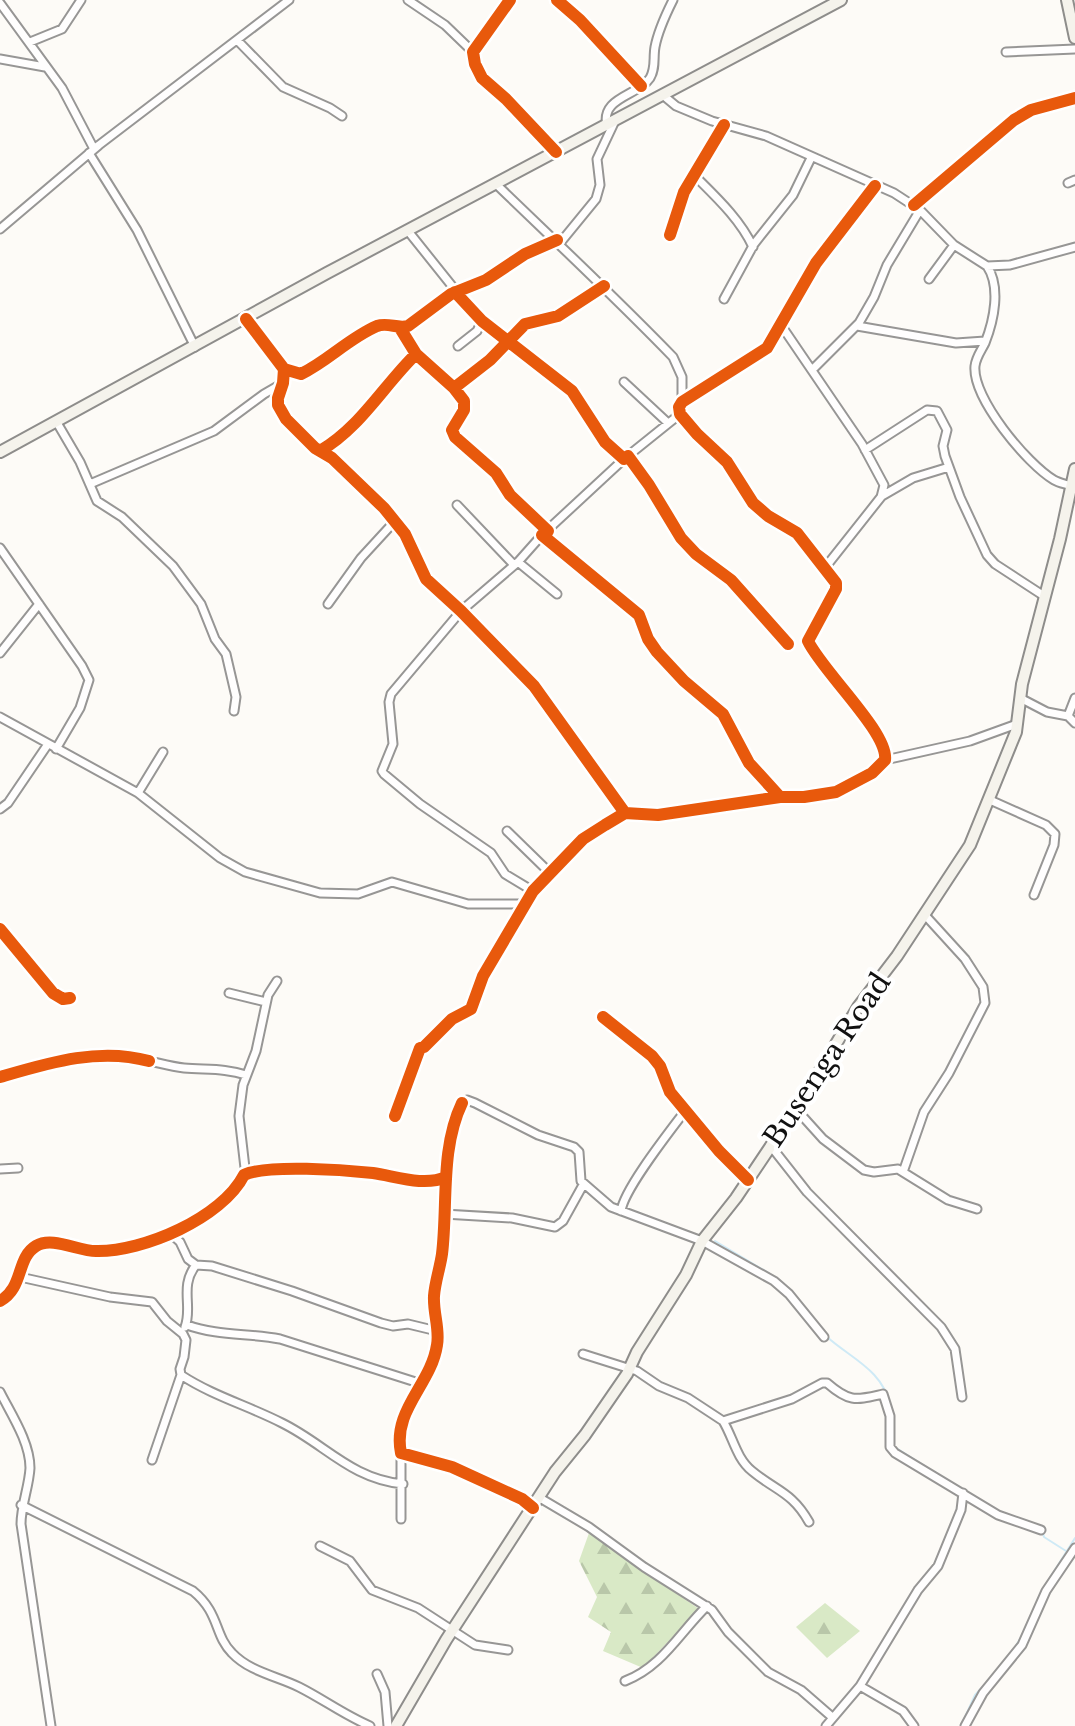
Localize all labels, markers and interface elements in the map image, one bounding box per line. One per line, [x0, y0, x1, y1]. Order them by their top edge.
street label: Busenga Road [756, 966, 898, 1154]

